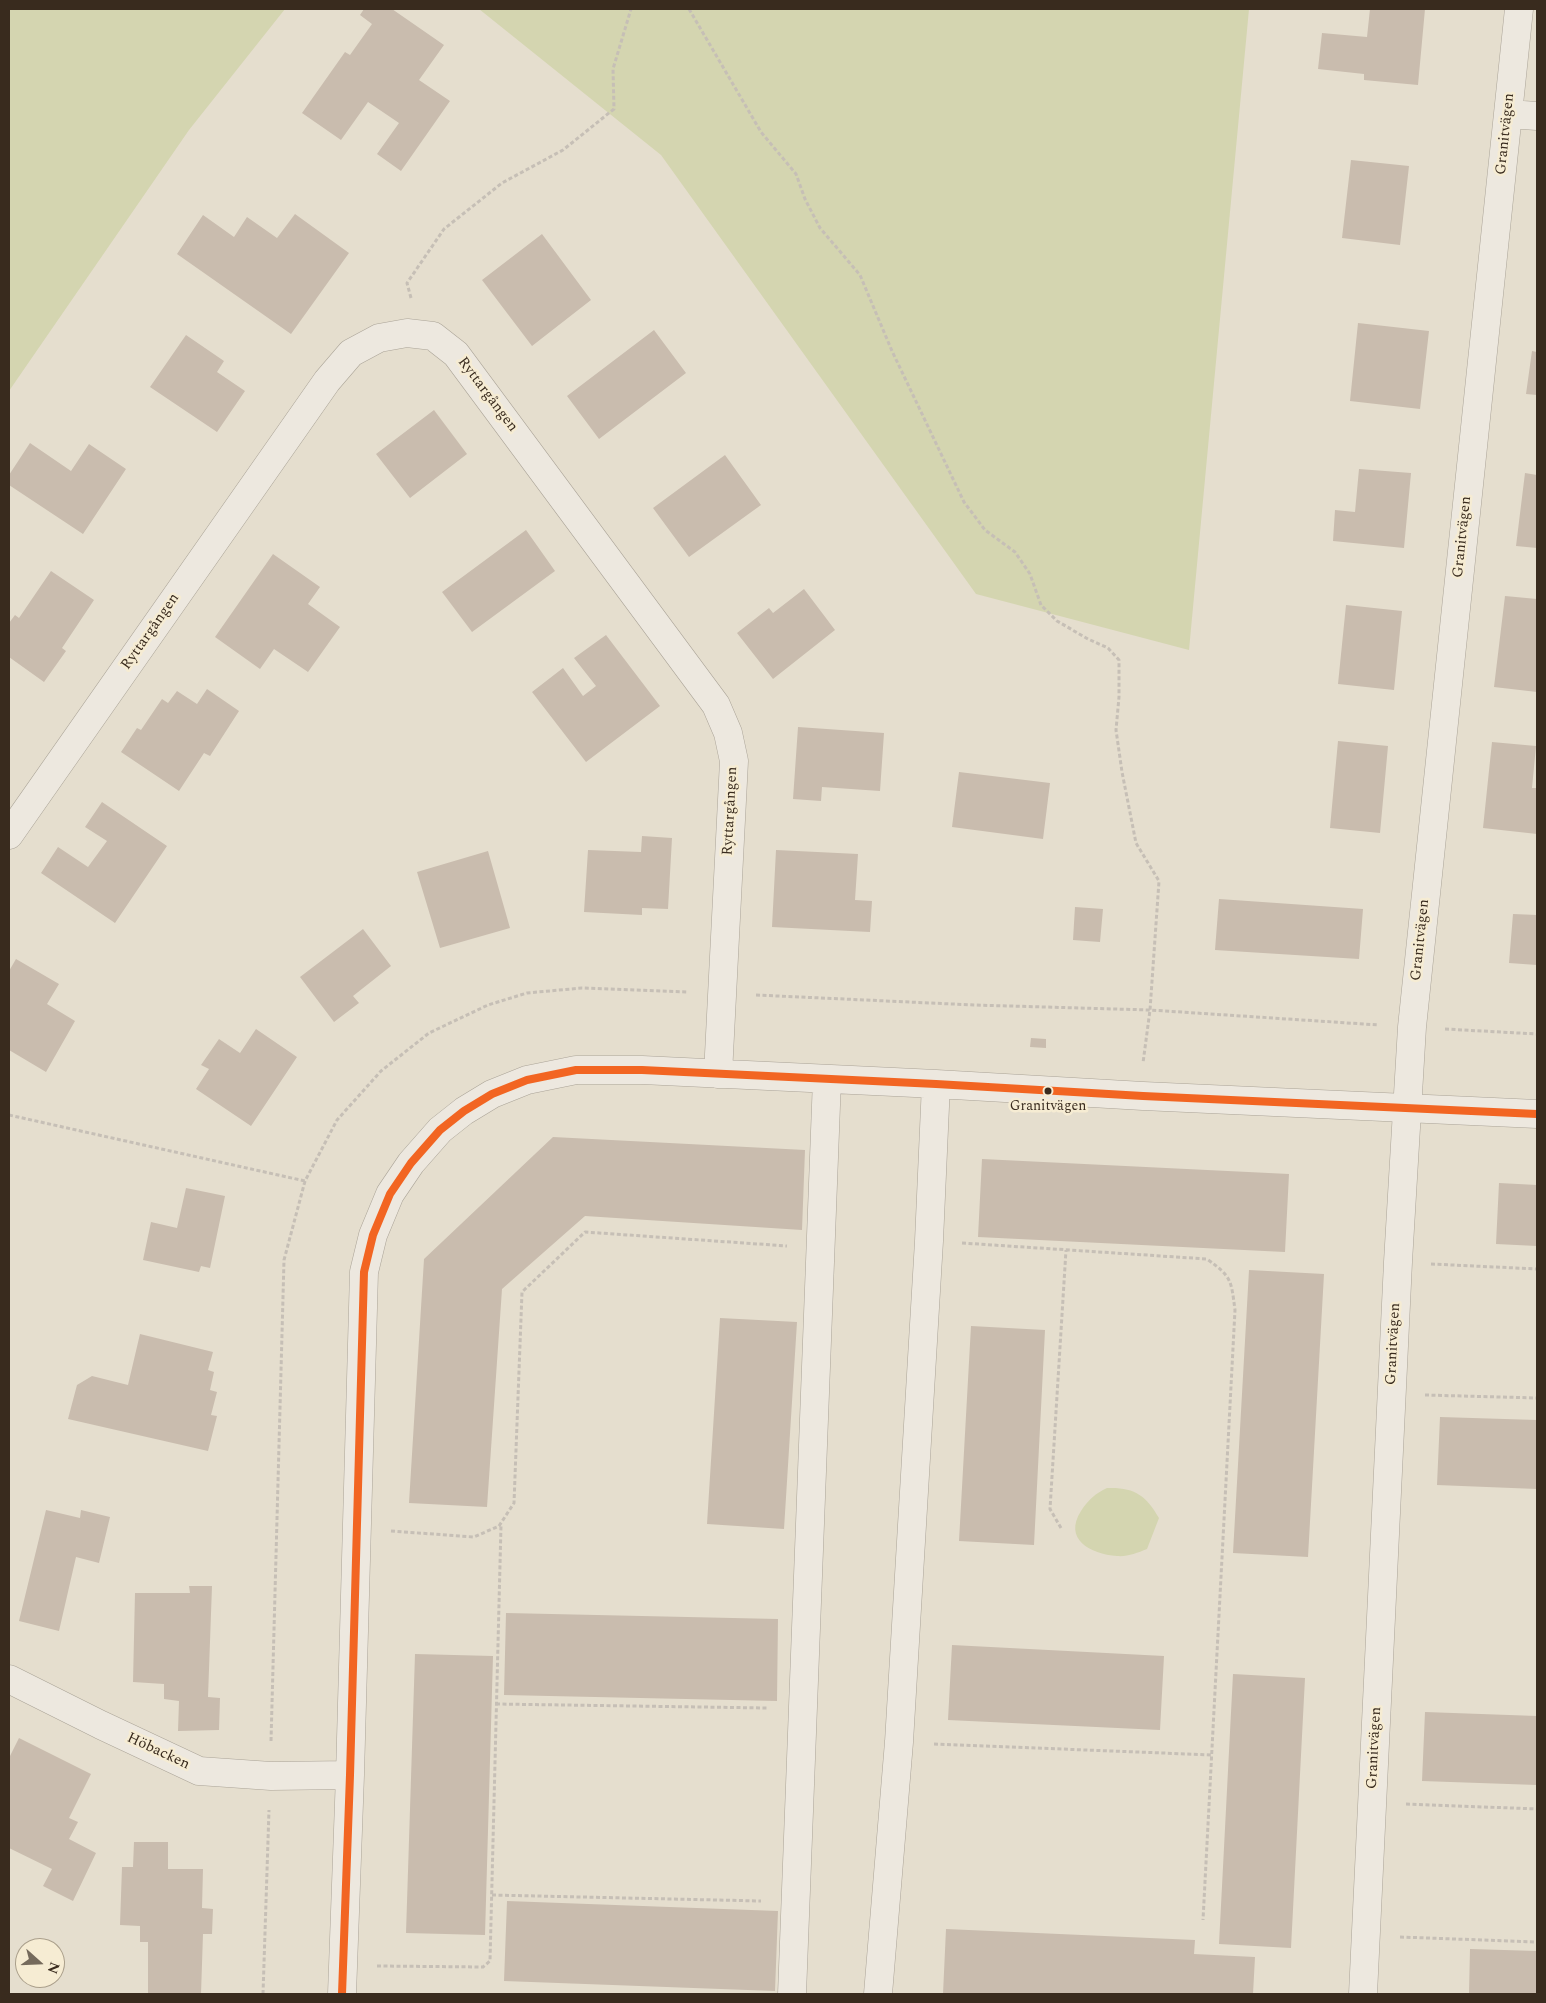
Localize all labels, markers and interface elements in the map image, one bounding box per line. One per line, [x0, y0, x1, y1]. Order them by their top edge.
street label: Granitvägen [1493, 92, 1519, 176]
street label: Ryttargången [453, 354, 521, 436]
street label: Granitvägen [1450, 495, 1476, 579]
street label: Ryttargången [118, 590, 184, 674]
street label: Ryttargången [720, 766, 742, 856]
street label: Granitvägen [1408, 898, 1434, 982]
marker: Granitvägen [1043, 1086, 1053, 1096]
place label: Granitvägen [1010, 1099, 1086, 1115]
street label: Granitvägen [1383, 1303, 1405, 1385]
street label: Granitvägen [1364, 1707, 1386, 1789]
street label: Höbacken [124, 1730, 192, 1774]
north arrow [15, 1938, 65, 1988]
text: N [42, 1959, 65, 1977]

